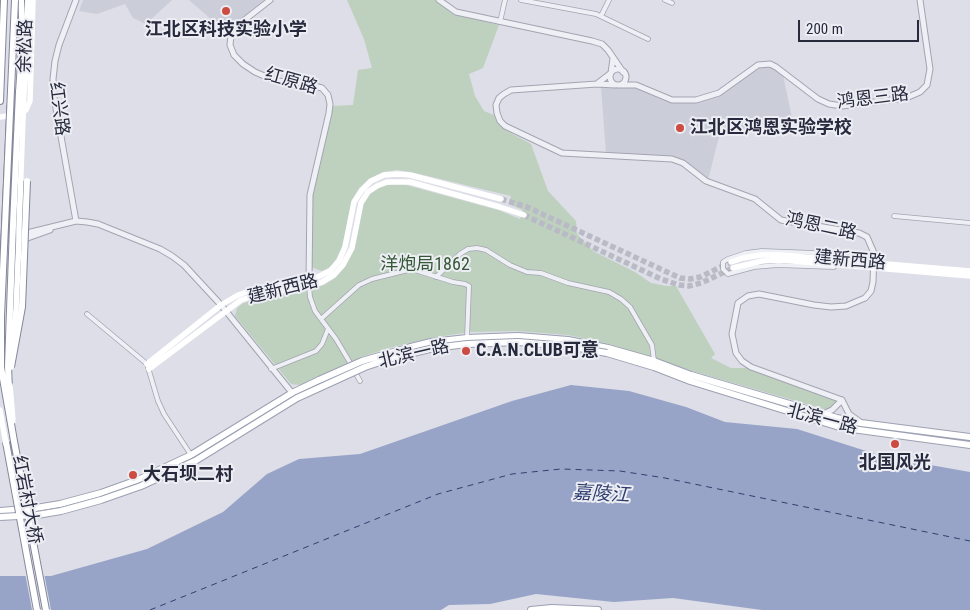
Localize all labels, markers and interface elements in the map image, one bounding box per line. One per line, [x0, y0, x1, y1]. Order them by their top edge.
marker: 江北区科技实验小学 [220, 5, 232, 17]
scale bar [800, 10, 921, 42]
street label: 余松路 [14, 19, 38, 73]
place label: 江北区科技实验小学 [145, 19, 307, 41]
text: 200 m [806, 20, 843, 38]
street label: 红原路 [262, 64, 320, 100]
street label: 红兴路 [44, 81, 72, 137]
street label: 鸿恩三路 [836, 84, 910, 114]
place label: 江北区鸿恩实验学校 [690, 117, 852, 139]
marker: 江北区鸿恩实验学校 [674, 122, 686, 134]
street label: 鸿恩二路 [784, 209, 858, 245]
street label: 建新西路 [813, 247, 887, 275]
park label: 洋炮局1862 [380, 254, 470, 276]
street label: 建新西路 [245, 271, 321, 309]
street label: 北滨一路 [376, 336, 452, 374]
place label: C.A.N.CLUB可意 [476, 340, 599, 362]
marker: C.A.N.CLUB可意 [460, 345, 472, 357]
street label: 北滨一路 [784, 400, 860, 440]
marker: 北国风光 [889, 438, 901, 450]
place label: 北国风光 [859, 452, 931, 474]
street label: 红岩村大桥 [7, 454, 45, 546]
place label: 大石坝二村 [143, 464, 233, 486]
marker: 大石坝二村 [127, 469, 139, 481]
water label: 嘉陵江 [572, 482, 630, 508]

